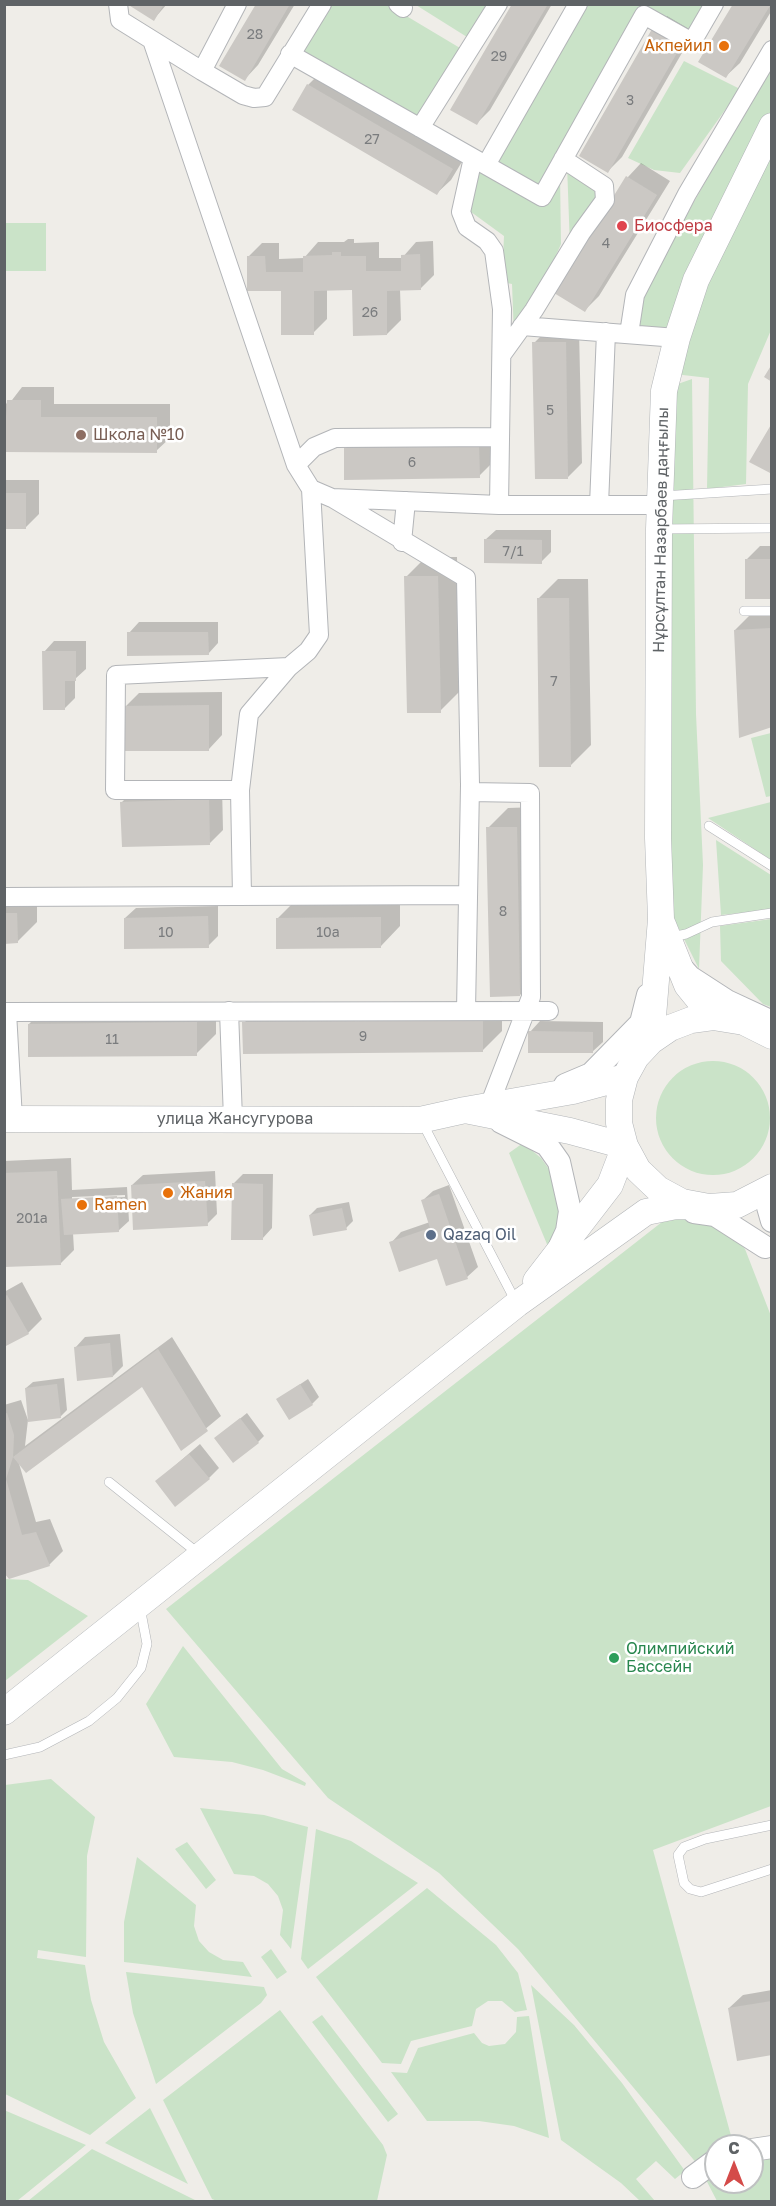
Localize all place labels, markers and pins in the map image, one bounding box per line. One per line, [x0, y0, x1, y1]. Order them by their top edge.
place label: Акпейил [644, 36, 712, 56]
marker: Акпейил [717, 39, 731, 53]
place label: Биосфера [634, 216, 713, 236]
marker: Биосфера [615, 219, 629, 233]
place label: Школа №10 [93, 425, 184, 445]
marker: Школа №10 [74, 428, 88, 442]
place label: Жания [180, 1183, 233, 1203]
marker: Жания [161, 1186, 175, 1200]
place label: Ramen [94, 1195, 147, 1215]
marker: Ramen [75, 1198, 89, 1212]
place label: Qazaq Oil [443, 1225, 516, 1245]
marker: Qazaq Oil [424, 1228, 438, 1242]
place label: Олимпийский Бассейн [626, 1639, 735, 1677]
marker: Олимпийский Бассейн [607, 1651, 621, 1665]

